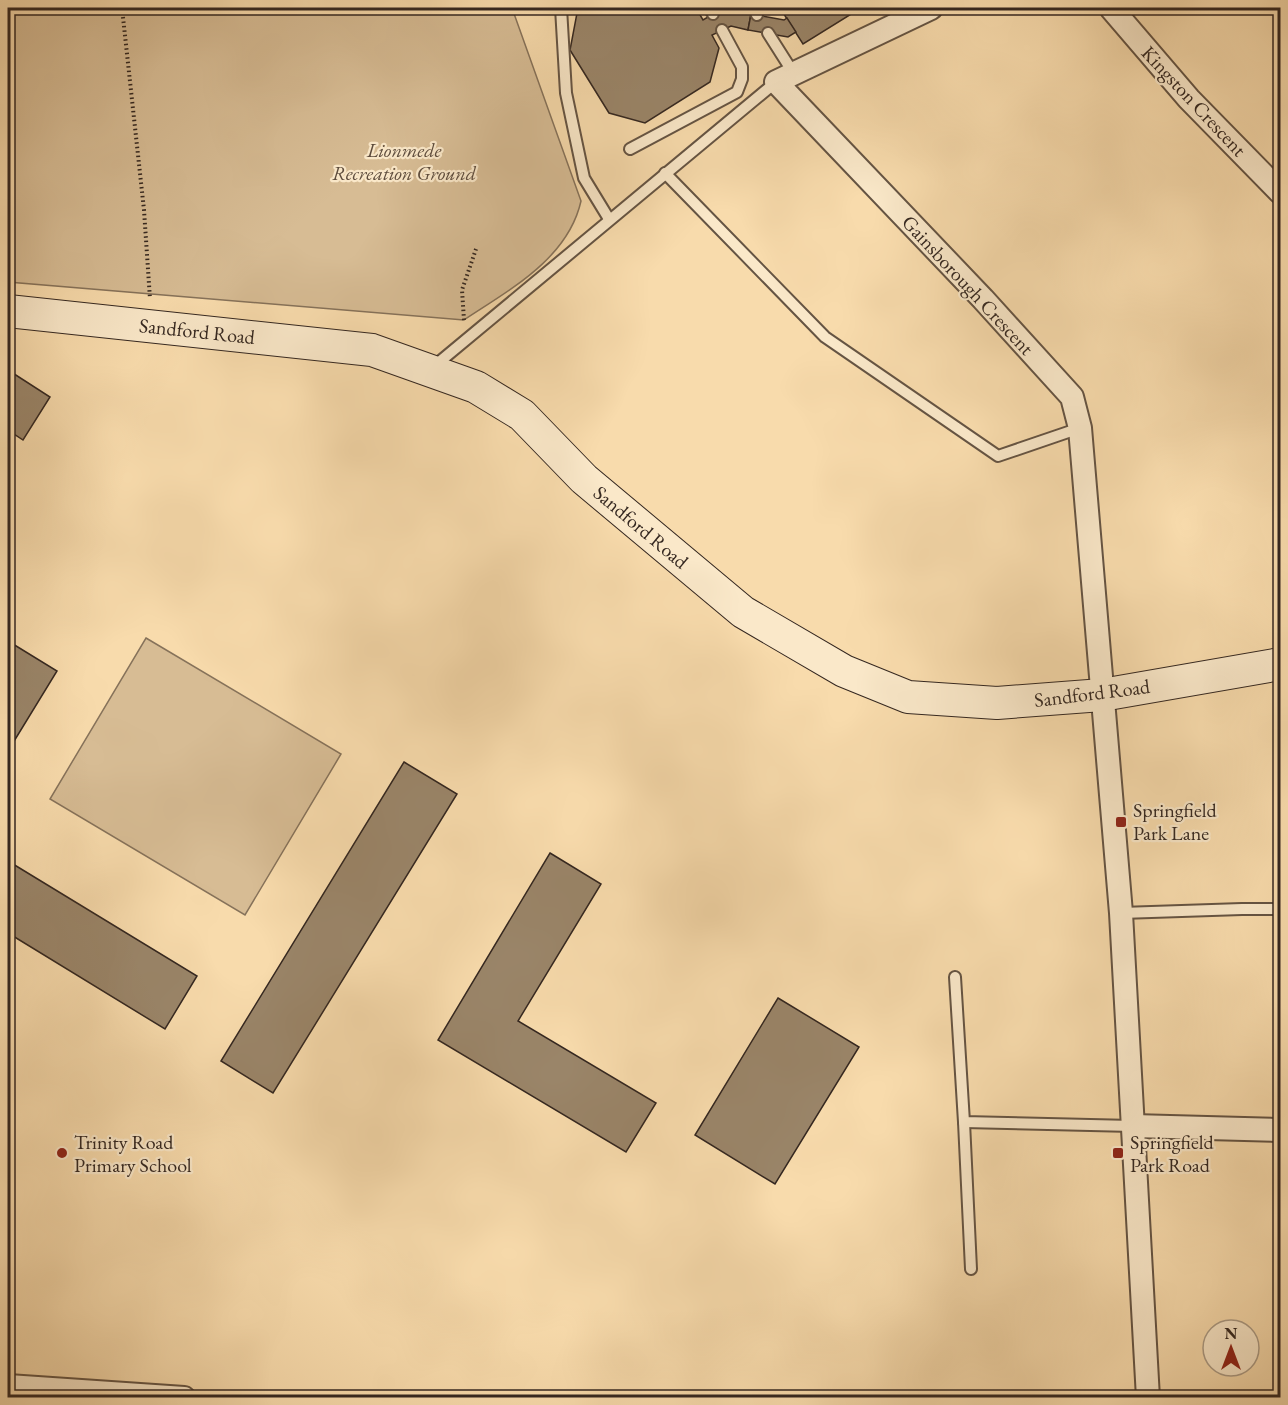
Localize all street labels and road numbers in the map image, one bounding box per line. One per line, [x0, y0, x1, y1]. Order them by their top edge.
street label: Kingston Crescent [1136, 40, 1253, 163]
street label: Gainsborough Crescent [896, 209, 1040, 361]
street label: Sandford Road [138, 312, 257, 350]
street label: Sandford Road [588, 480, 695, 575]
street label: Sandford Road [1033, 673, 1152, 713]

